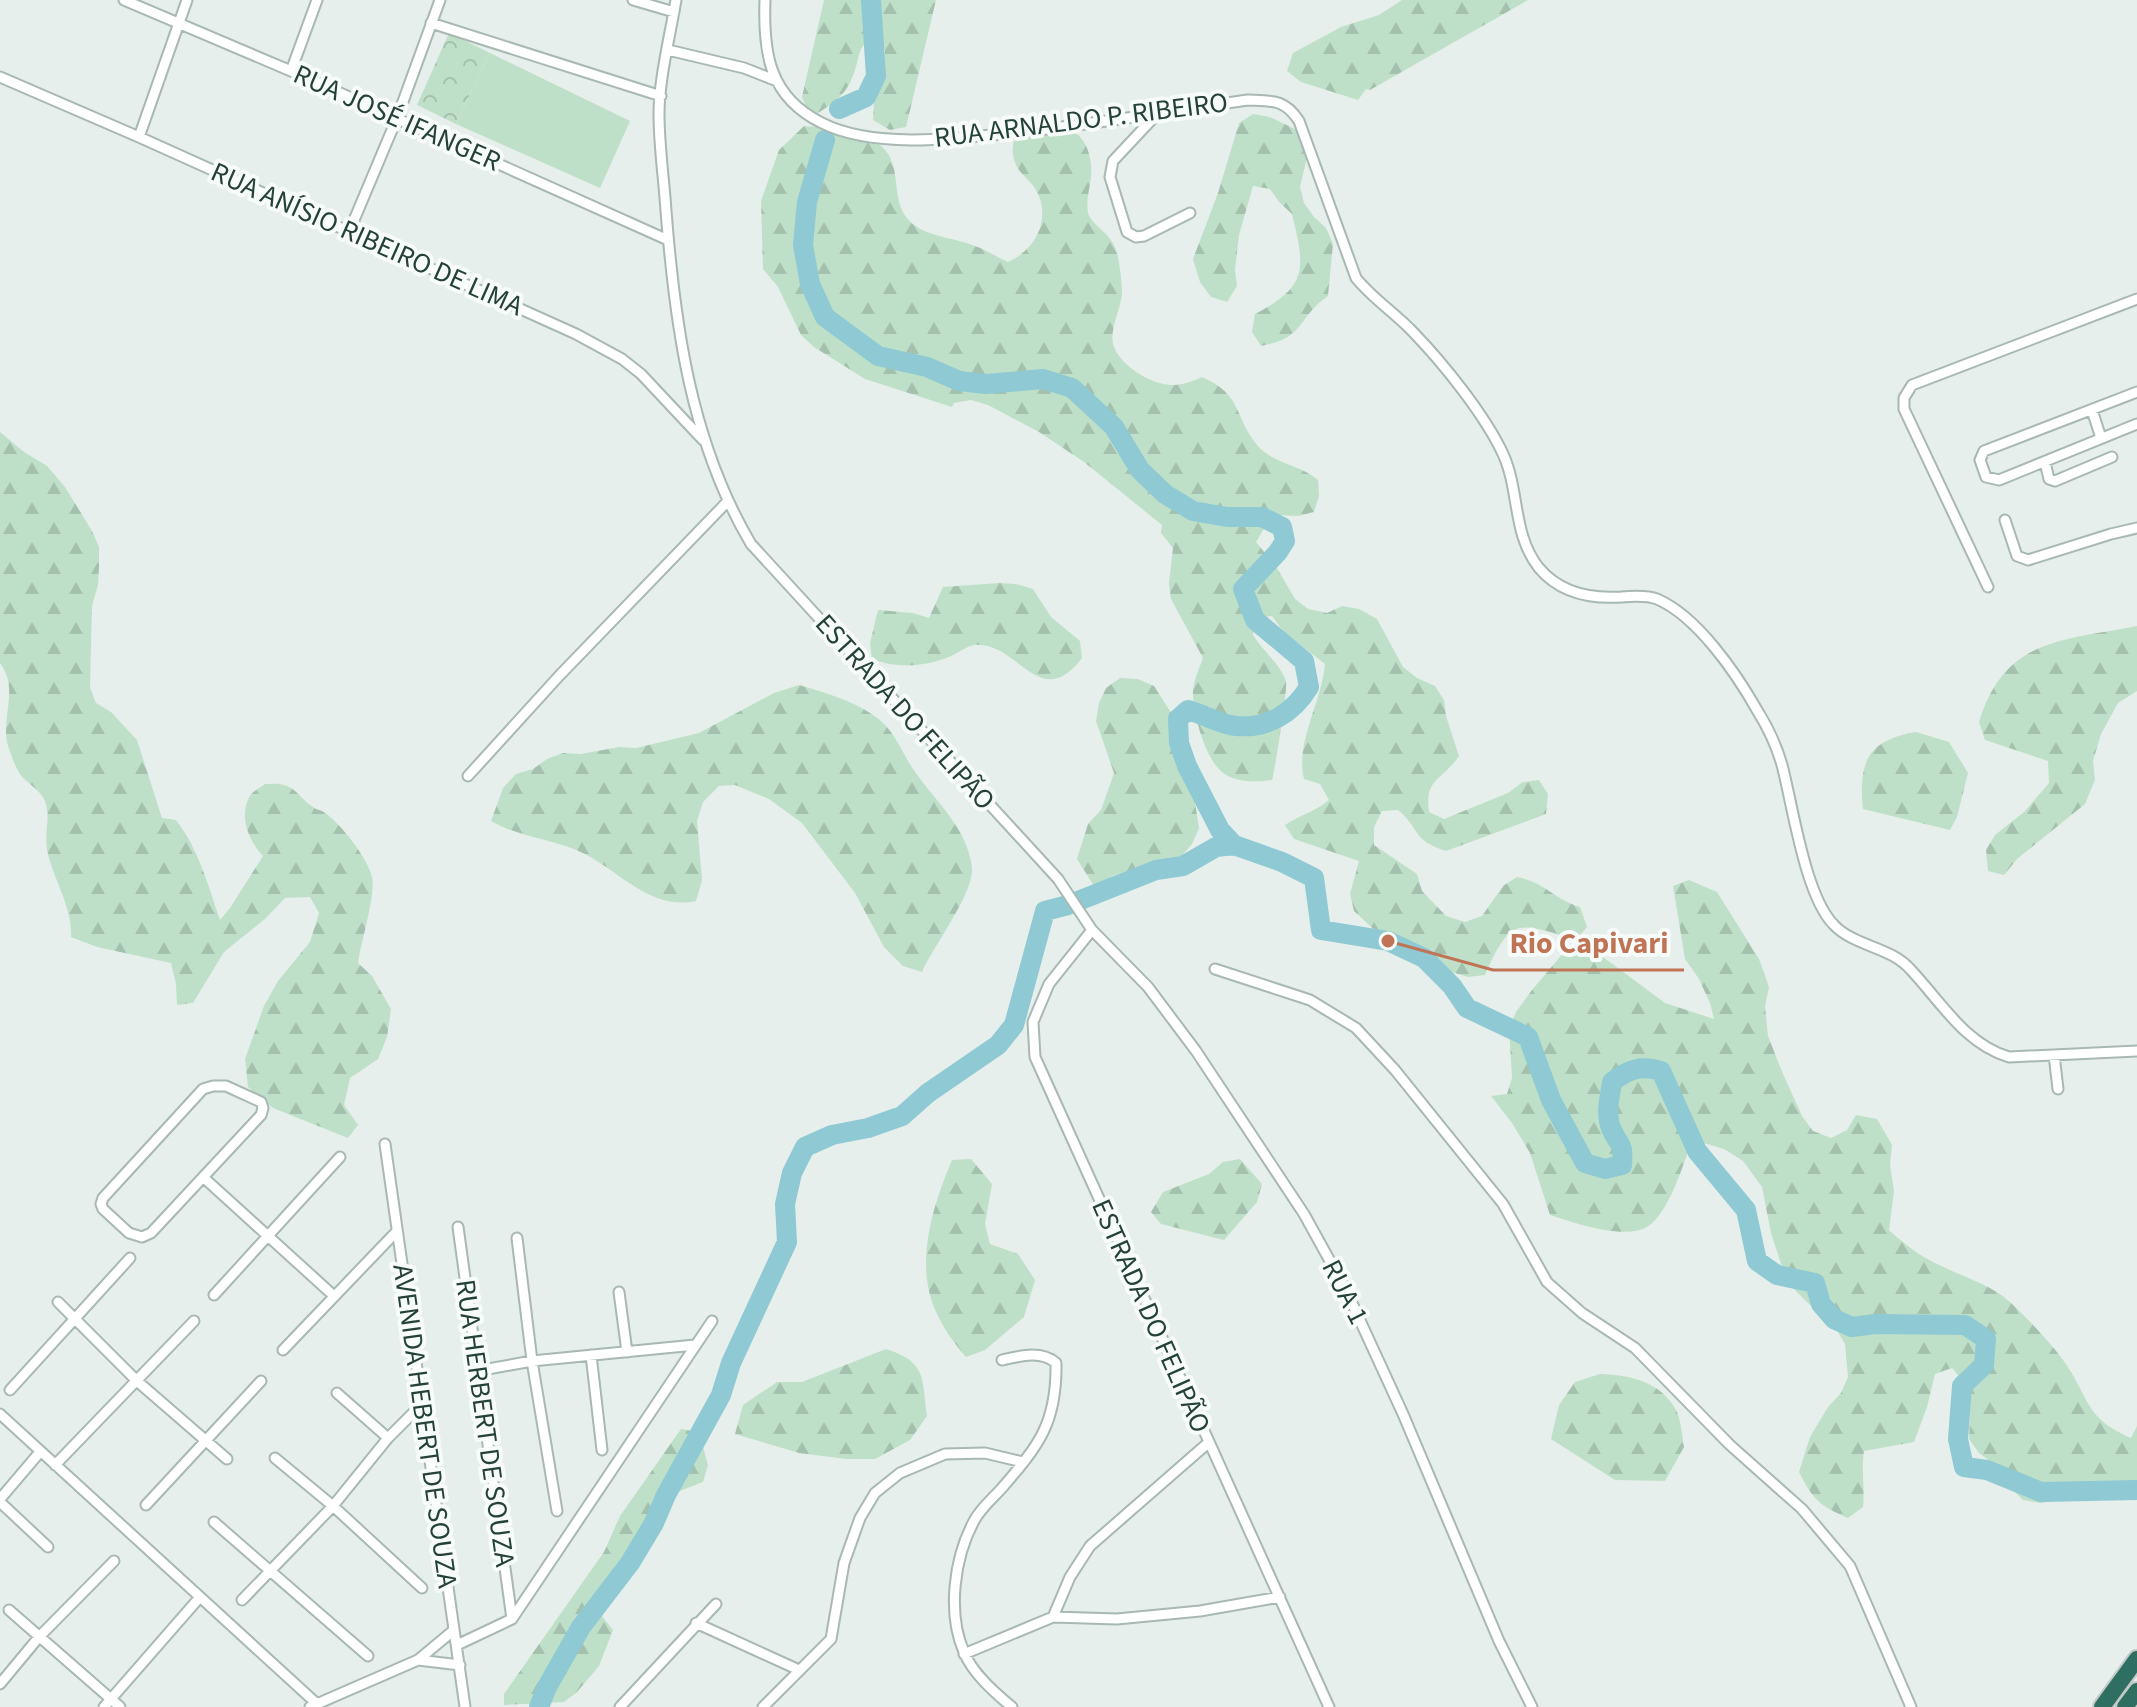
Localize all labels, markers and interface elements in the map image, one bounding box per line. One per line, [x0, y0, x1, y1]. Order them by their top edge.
street label: RUA JOSÉ IFANGER [287, 54, 507, 182]
street label: RUA ARNALDO P. RIBEIRO [932, 82, 1230, 158]
street label: RUA ANÍSIO RIBEIRO DE LIMA [205, 152, 530, 326]
street label: ESTRADA DO FELIPÃO [806, 605, 1004, 819]
callout: Rio Capivari [1493, 916, 1684, 970]
text: Rio Capivari [1509, 922, 1669, 965]
street label: ESTRADA DO FELIPÃO [1081, 1193, 1221, 1439]
street label: RUA 1 [1312, 1253, 1378, 1331]
street label: AVENIDA HEBERT DE SOUZA [382, 1261, 468, 1591]
street label: RUA HERBERT DE SOUZA [445, 1277, 525, 1570]

